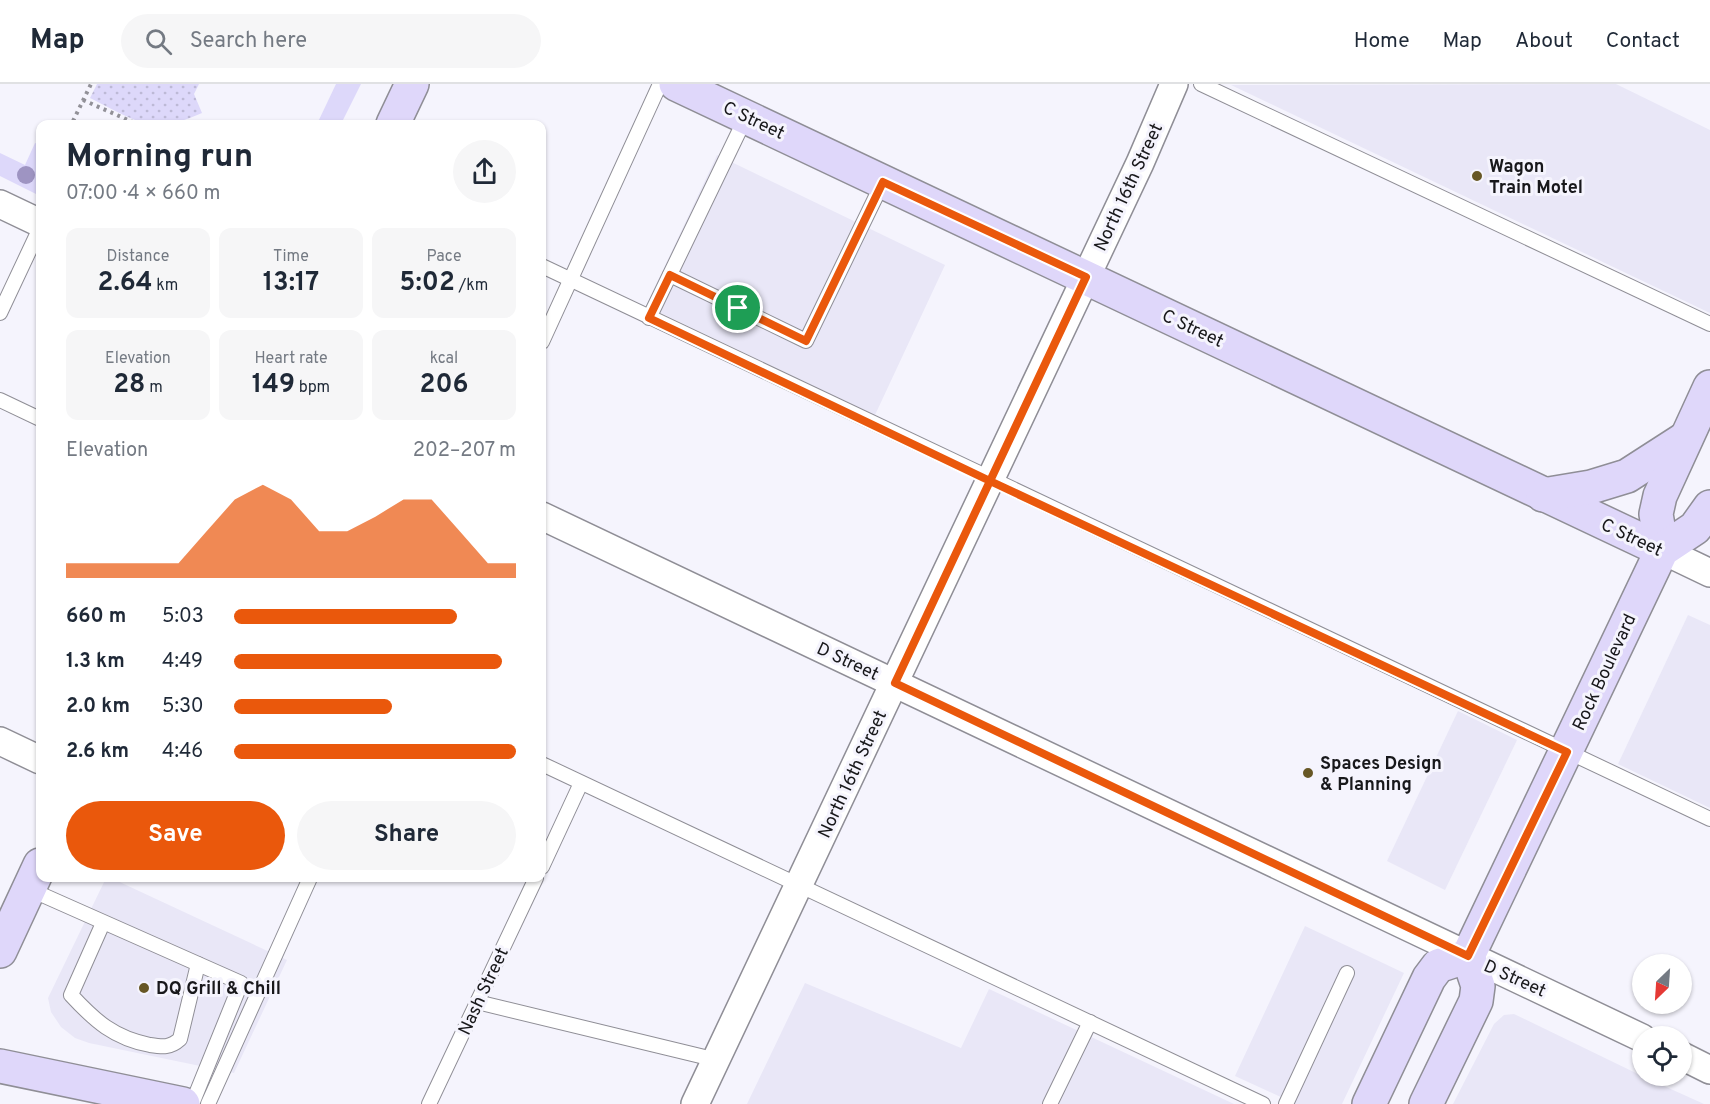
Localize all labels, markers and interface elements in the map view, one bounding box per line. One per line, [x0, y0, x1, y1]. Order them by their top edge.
search box [121, 14, 541, 68]
text: Map [30, 23, 85, 59]
icon: search [142, 25, 175, 58]
text: Search here [190, 28, 307, 55]
text: Home [1354, 28, 1410, 55]
text: Map [1443, 28, 1482, 55]
text: About [1515, 28, 1573, 55]
text: Contact [1606, 28, 1680, 55]
street label: C Street [719, 97, 788, 146]
street label: North 16th Street [1090, 120, 1169, 255]
text: Morning run [66, 137, 253, 179]
button: share [453, 140, 516, 203]
place label: Wagon Train Motel [1489, 156, 1583, 200]
marker: Wagon Train Motel [1470, 169, 1484, 183]
text: 07:00 · 4 × 660 m [66, 181, 220, 207]
text: Distance [107, 247, 169, 267]
text: Time [273, 247, 309, 267]
text: Pace [426, 247, 462, 267]
text: 2.64 [98, 267, 152, 300]
text: 13:17 [263, 267, 319, 300]
text: 5:02 [400, 267, 455, 300]
text: km [152, 276, 178, 296]
text: /km [455, 276, 488, 296]
pin [712, 282, 763, 333]
icon: arrive [721, 291, 754, 324]
street label: C Street [1158, 305, 1227, 354]
text: Elevation [105, 349, 171, 369]
text: Heart rate [254, 349, 328, 369]
text: kcal [430, 349, 458, 369]
text: 28 [113, 369, 145, 402]
text: 149 [252, 369, 295, 402]
text: 206 [420, 369, 468, 402]
text: m [145, 378, 163, 398]
text: bpm [295, 378, 330, 398]
text: Elevation [66, 438, 148, 464]
text: 202–207 m [413, 438, 516, 464]
street label: C Street [1597, 514, 1666, 563]
text: 660 m [66, 604, 126, 630]
text: 5:03 [162, 604, 204, 630]
street label: Rock Boulevard [1568, 611, 1642, 735]
street label: D Street [813, 638, 882, 687]
text: 1.3 km [66, 649, 125, 675]
text: 4:49 [162, 649, 203, 675]
text: 2.0 km [66, 694, 130, 720]
text: 5:30 [162, 694, 204, 720]
street label: North 16th Street [814, 707, 893, 842]
text: 2.6 km [66, 739, 129, 765]
text: 4:46 [162, 739, 203, 765]
place label: Spaces Design & Planning [1320, 753, 1442, 797]
marker: Spaces Design & Planning [1301, 766, 1315, 780]
button: Save [66, 801, 285, 870]
button: Share [297, 801, 516, 870]
street label: Nash Street [454, 944, 515, 1039]
north arrow [1632, 954, 1692, 1014]
map controls [1632, 954, 1692, 1086]
street label: D Street [1480, 955, 1549, 1003]
place label: DQ Grill & Chill [156, 978, 281, 1001]
marker: DQ Grill & Chill [137, 981, 151, 995]
button: locate [1632, 1026, 1692, 1086]

